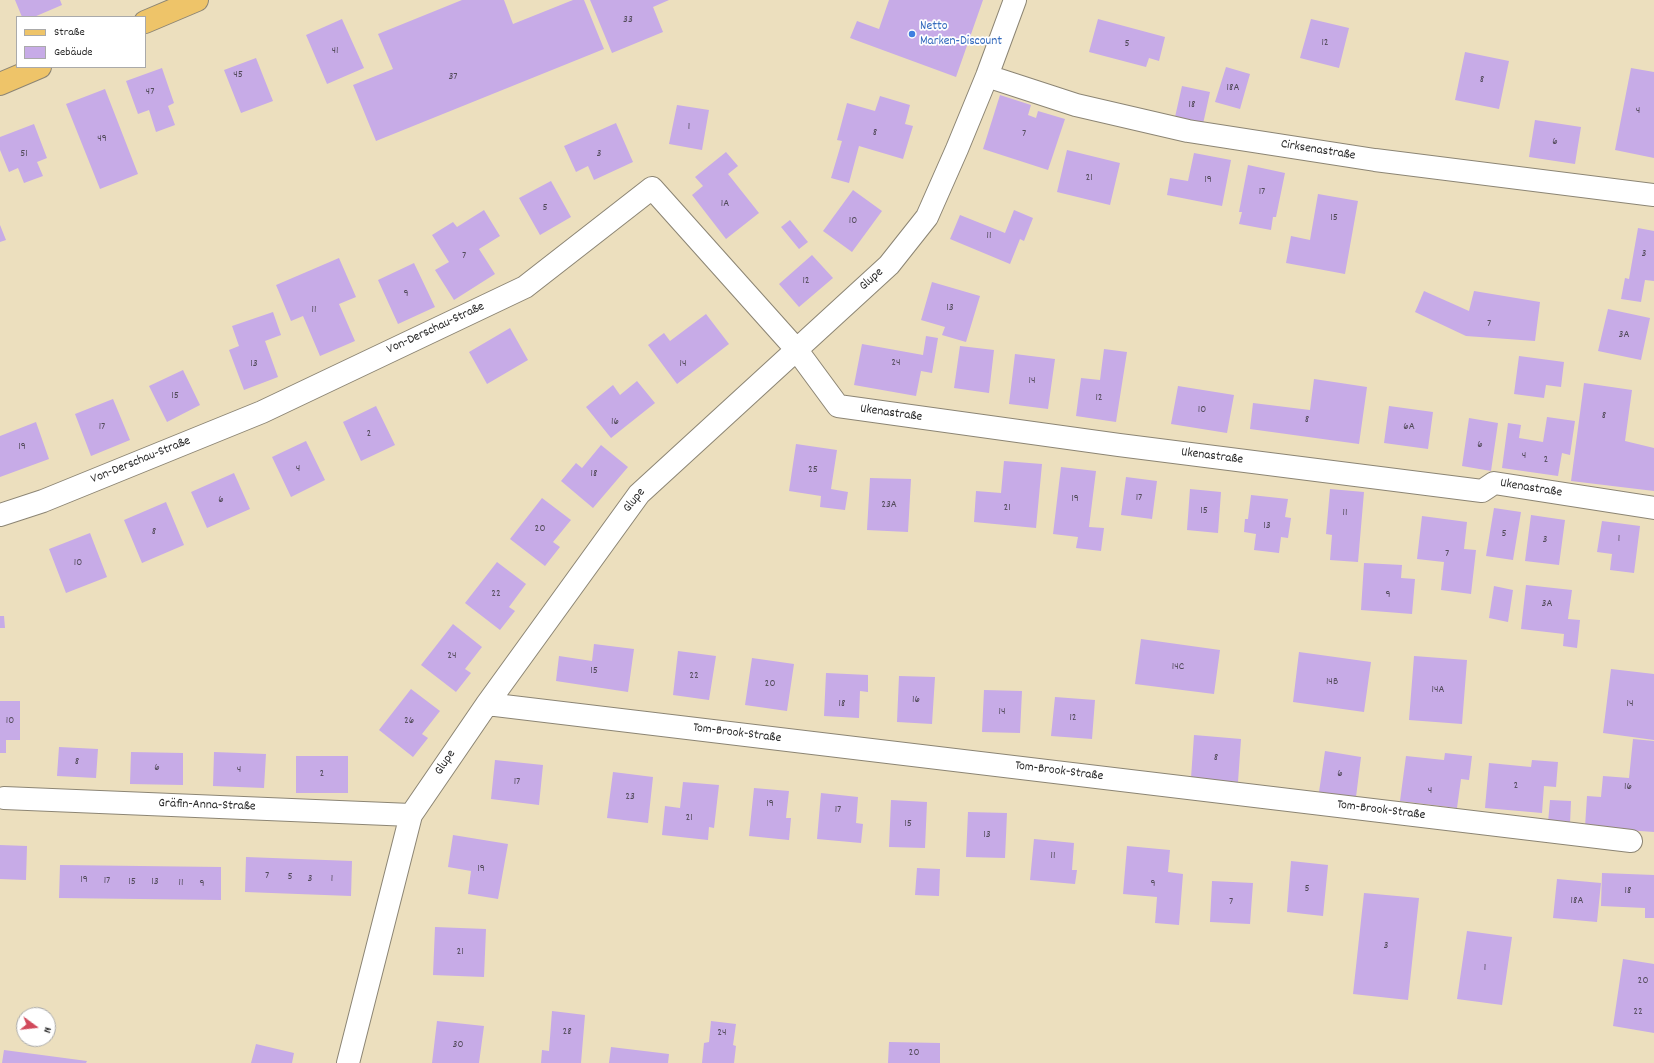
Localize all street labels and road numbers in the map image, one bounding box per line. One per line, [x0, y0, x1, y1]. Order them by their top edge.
street label: Cirksenastraße [1280, 137, 1356, 165]
street label: Glupe [857, 265, 887, 295]
street label: Von-Derschau-Straße [385, 300, 487, 358]
street label: Ukenastraße [859, 402, 923, 426]
street label: Von-Derschau-Straße [89, 434, 193, 488]
street label: Ukenastraße [1180, 445, 1244, 469]
street label: Ukenastraße [1499, 476, 1563, 502]
street label: Glupe [620, 486, 650, 516]
street label: Tom-Brook-Straße [692, 721, 782, 747]
street label: Glupe [432, 747, 460, 779]
street label: Tom-Brook-Straße [1014, 759, 1104, 785]
street label: Gräfin-Anna-Straße [158, 797, 256, 815]
street label: Tom-Brook-Straße [1336, 798, 1426, 824]

